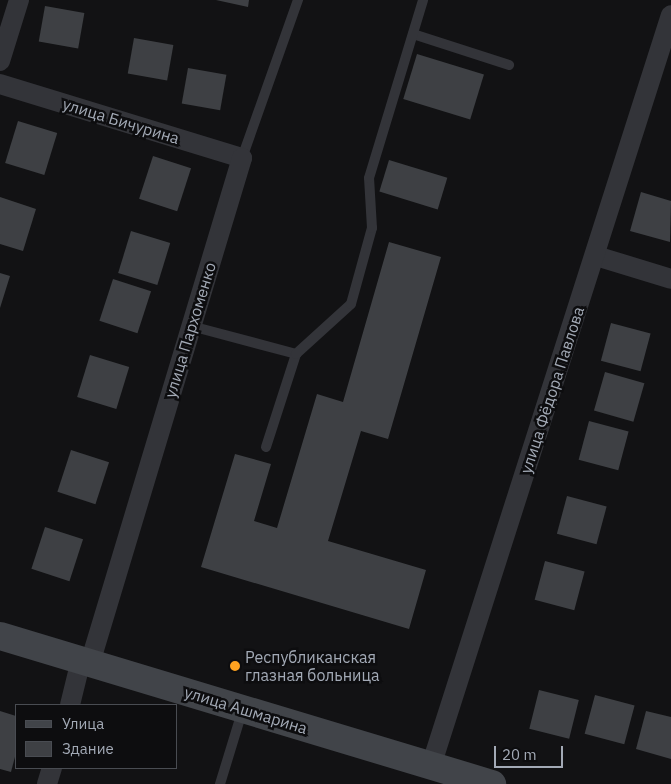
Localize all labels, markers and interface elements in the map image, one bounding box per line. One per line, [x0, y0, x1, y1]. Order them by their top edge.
street label: улица Бичурина [60, 94, 182, 148]
street label: улица Пархоменко [160, 260, 220, 400]
street label: улица Фёдора Павлова [516, 304, 588, 476]
place label: Республиканская глазная больница [245, 647, 380, 685]
marker: Республиканская глазная больница [229, 660, 241, 672]
street label: улица Ашмарина [182, 682, 310, 738]
legend [15, 704, 178, 769]
text: Улица [62, 714, 104, 733]
scale bar [496, 736, 565, 768]
text: Здание [62, 739, 114, 758]
text: 20 m [502, 745, 537, 764]

